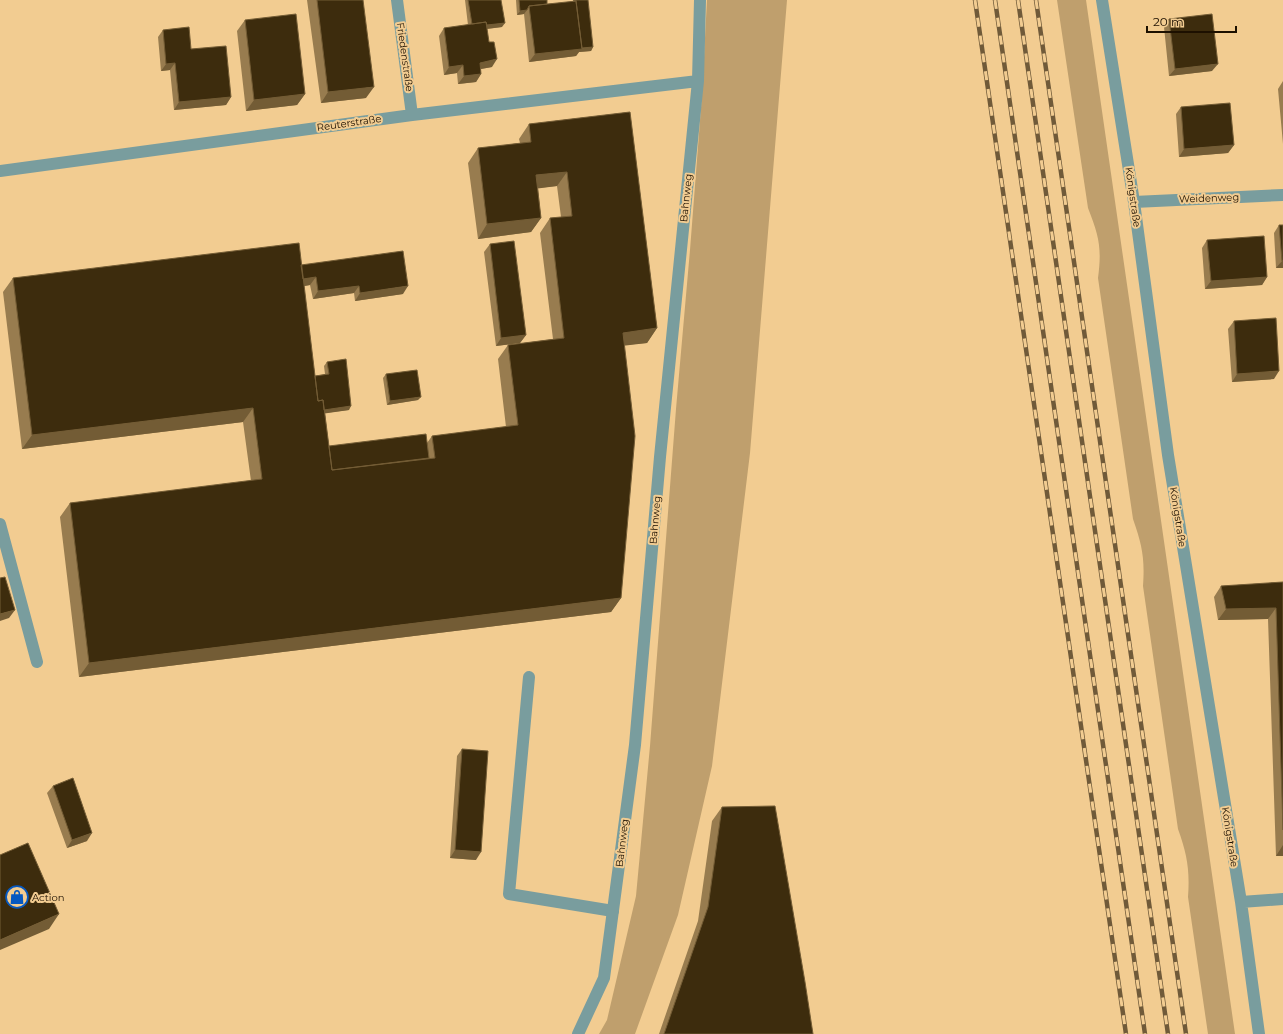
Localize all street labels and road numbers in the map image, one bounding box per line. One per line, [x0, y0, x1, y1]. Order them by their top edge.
street label: Friedenstraße [394, 22, 416, 92]
street label: Reuterstraße [316, 112, 382, 134]
street label: Königstraße [1122, 166, 1144, 228]
street label: Bahnweg [677, 173, 695, 223]
street label: Weidenweg [1179, 190, 1239, 206]
street label: Königstraße [1167, 486, 1189, 548]
street label: Bahnweg [646, 495, 664, 545]
street label: Königstraße [1219, 806, 1241, 868]
street label: Bahnweg [613, 818, 631, 868]

